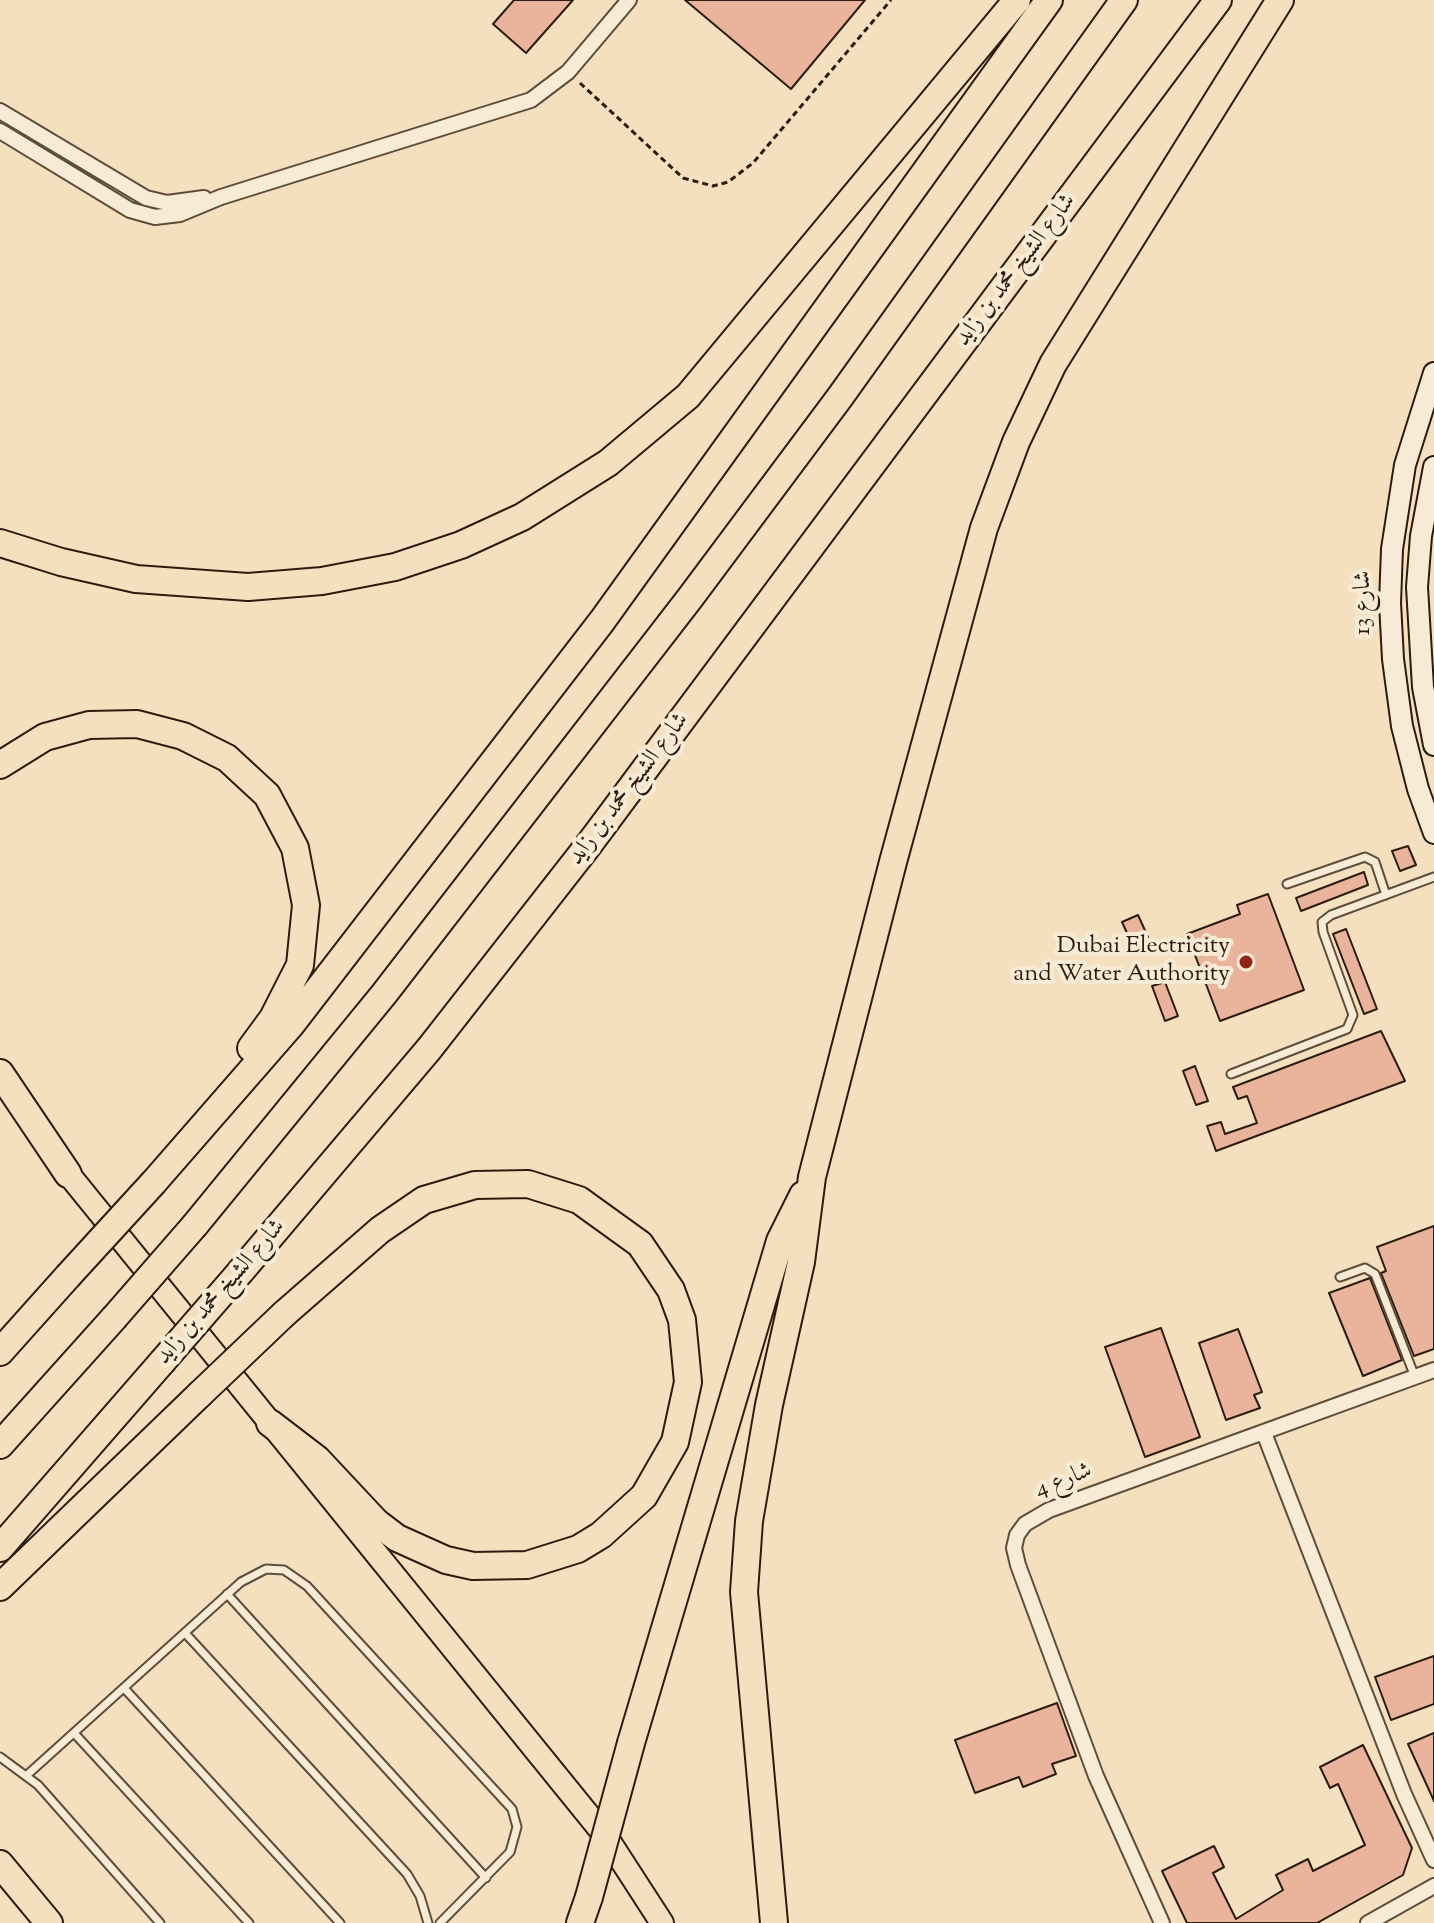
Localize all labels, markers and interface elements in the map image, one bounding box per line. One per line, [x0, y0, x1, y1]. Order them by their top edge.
street label: شارع الشيخ محمد بن زايد [950, 189, 1084, 353]
street label: شارع 13 [1351, 571, 1379, 635]
street label: شارع الشيخ محمد بن زايد [563, 708, 697, 872]
place label: Dubai Electricity and Water Authority [1013, 934, 1230, 990]
marker: Dubai Electricity and Water Authority [1237, 953, 1255, 971]
street label: شارع الشيخ محمد بن زايد [151, 1214, 293, 1372]
street label: شارع 4 [1031, 1458, 1097, 1506]

